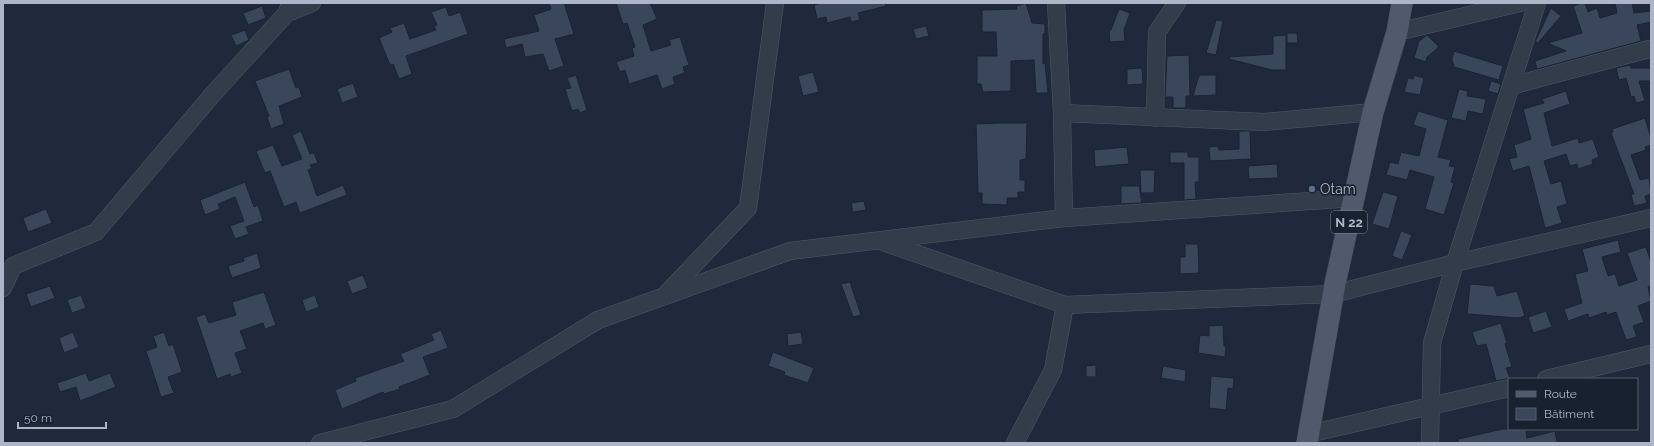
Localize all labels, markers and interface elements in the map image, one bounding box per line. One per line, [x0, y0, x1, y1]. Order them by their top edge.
place label: Otam [1320, 181, 1356, 197]
marker: Otam [1307, 184, 1317, 194]
road number: N 22 [1331, 211, 1367, 233]
legend [1508, 378, 1638, 430]
text: Route [1544, 387, 1577, 401]
scale bar [18, 404, 106, 430]
text: Bâtiment [1544, 407, 1594, 421]
text: 50 m [24, 411, 52, 425]

